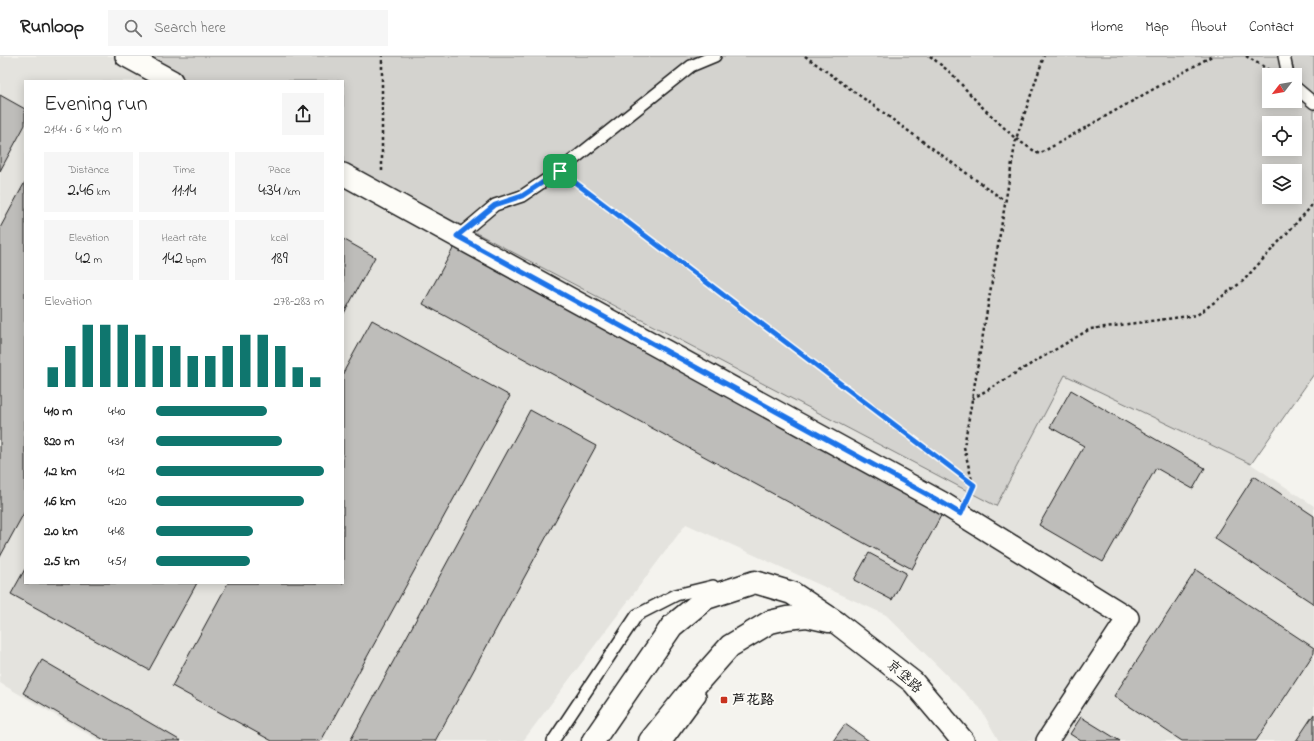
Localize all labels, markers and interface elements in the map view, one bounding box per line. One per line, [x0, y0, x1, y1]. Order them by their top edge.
search box [108, 10, 388, 46]
text: Runloop [20, 14, 84, 41]
icon: search [122, 17, 144, 39]
text: Search here [154, 17, 226, 39]
text: Home [1091, 17, 1123, 38]
text: Map [1145, 17, 1169, 38]
text: About [1191, 17, 1227, 38]
text: Contact [1249, 17, 1294, 38]
north arrow [1262, 68, 1302, 108]
map controls [1262, 68, 1302, 204]
text: Evening run [44, 89, 148, 121]
button: share [282, 93, 324, 135]
button: locate [1262, 116, 1302, 156]
text: 21:44 · 6 × 410 m [44, 120, 122, 139]
pin [543, 154, 577, 188]
icon: arrive [549, 160, 571, 182]
text: Distance [68, 162, 109, 178]
text: Time [173, 162, 195, 178]
text: Pace [269, 162, 290, 178]
button: layers [1262, 164, 1302, 204]
text: 2.46 [67, 178, 94, 203]
text: 11:14 [172, 178, 196, 203]
text: 4:34 [258, 178, 281, 203]
text: km [94, 184, 110, 200]
text: /km [281, 184, 300, 200]
text: Elevation [68, 230, 109, 246]
text: Heart rate [161, 230, 207, 246]
text: kcal [271, 230, 288, 246]
text: 42 [75, 246, 91, 271]
text: 142 [162, 246, 183, 271]
text: 189 [271, 246, 288, 271]
text: m [91, 252, 102, 268]
text: bpm [183, 252, 206, 268]
text: Elevation [44, 292, 92, 311]
text: 278–283 m [274, 292, 324, 311]
text: 410 m [44, 402, 72, 421]
text: 4:40 [108, 402, 125, 421]
text: 820 m [44, 432, 74, 451]
text: 4:31 [108, 432, 124, 451]
text: 1.2 km [44, 462, 76, 481]
text: 4:12 [108, 462, 125, 481]
text: 1.6 km [44, 492, 76, 511]
text: 4:20 [108, 492, 127, 511]
text: 2.0 km [44, 522, 78, 541]
text: 4:48 [108, 522, 125, 541]
text: 2.5 km [44, 552, 80, 571]
text: 4:51 [108, 552, 126, 571]
street label: 京垡路 [881, 655, 927, 699]
place label: 芦花路 [732, 690, 774, 711]
marker: 芦花路 [719, 695, 729, 705]

